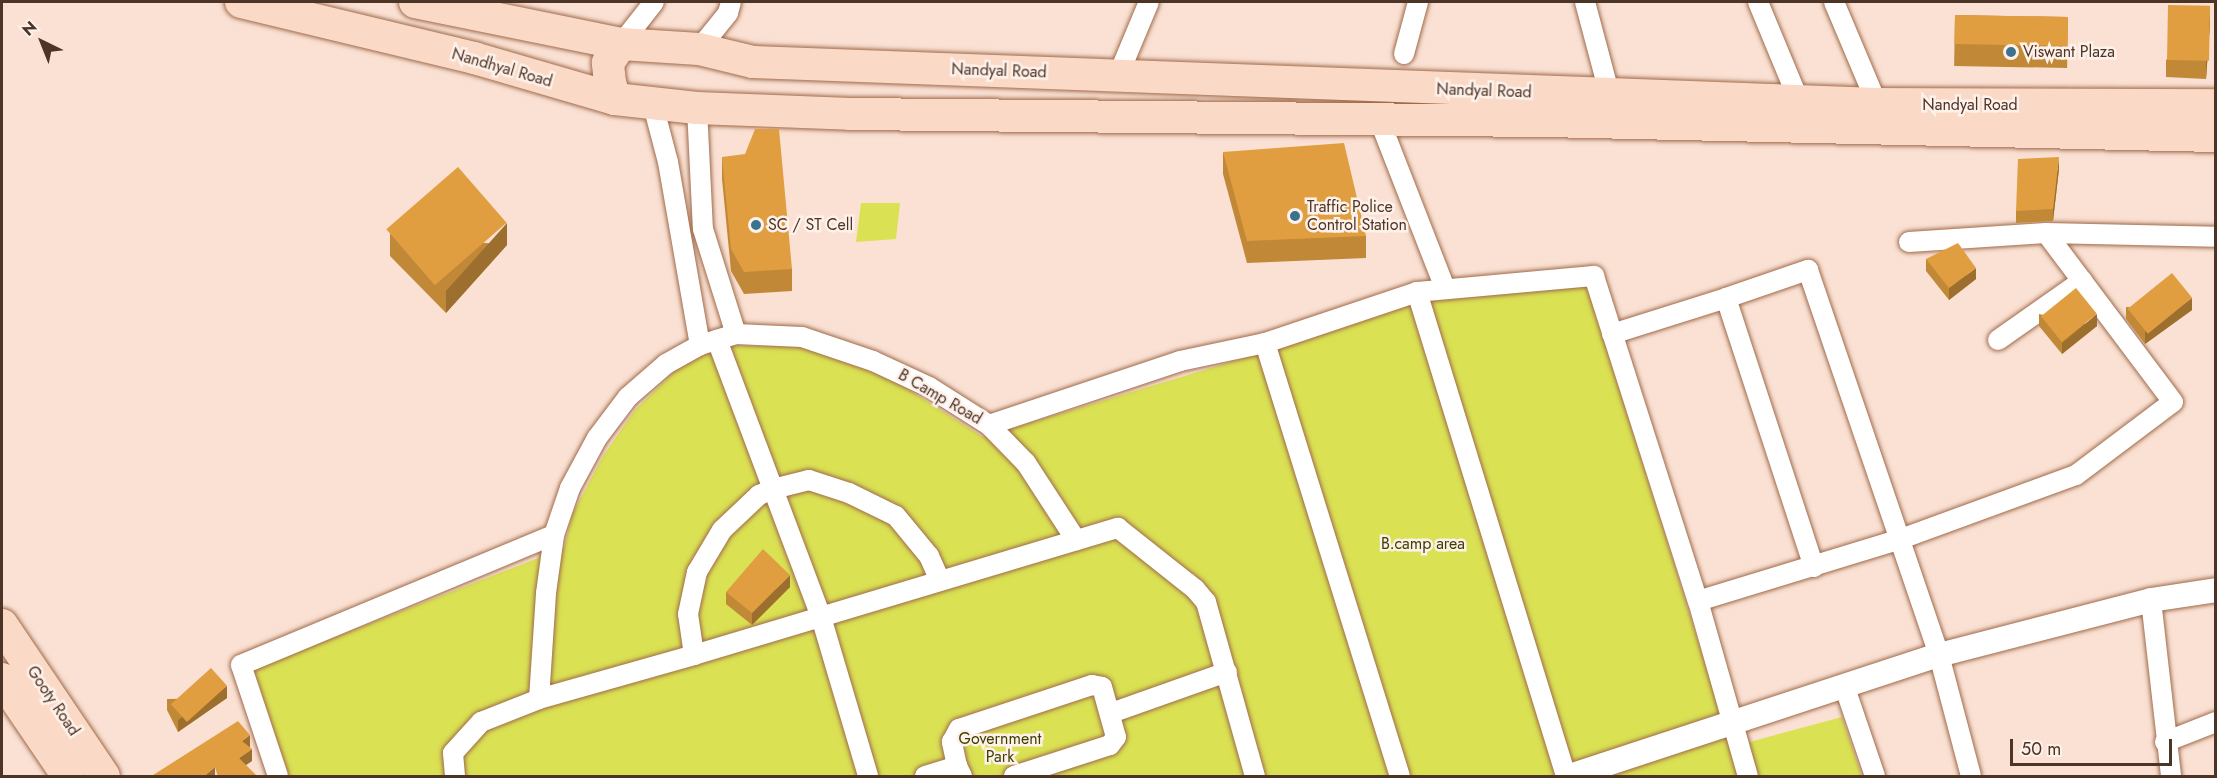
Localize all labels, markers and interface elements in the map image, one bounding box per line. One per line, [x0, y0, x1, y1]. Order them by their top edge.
north arrow [12, 12, 72, 72]
text: N [17, 16, 42, 41]
place label: Viswant Plaza [2023, 42, 2115, 62]
street label: Nandhyal Road [450, 44, 554, 92]
marker: Viswant Plaza [2004, 45, 2018, 59]
street label: Nandyal Road [951, 60, 1047, 82]
street label: Nandyal Road [1436, 80, 1532, 102]
street label: Nandyal Road [1922, 95, 2018, 115]
place label: Traffic Police Control Station [1307, 197, 1407, 235]
marker: Traffic Police Control Station [1288, 209, 1302, 223]
place label: SC / ST Cell [768, 215, 853, 235]
marker: SC / ST Cell [749, 218, 763, 232]
street label: B Camp Road [895, 365, 985, 429]
park label: B.camp area [1381, 534, 1465, 554]
street label: Gooty Road [23, 662, 83, 740]
scale bar [2013, 727, 2175, 765]
park label: Government Park [959, 729, 1041, 767]
text: 50 m [2021, 736, 2061, 762]

